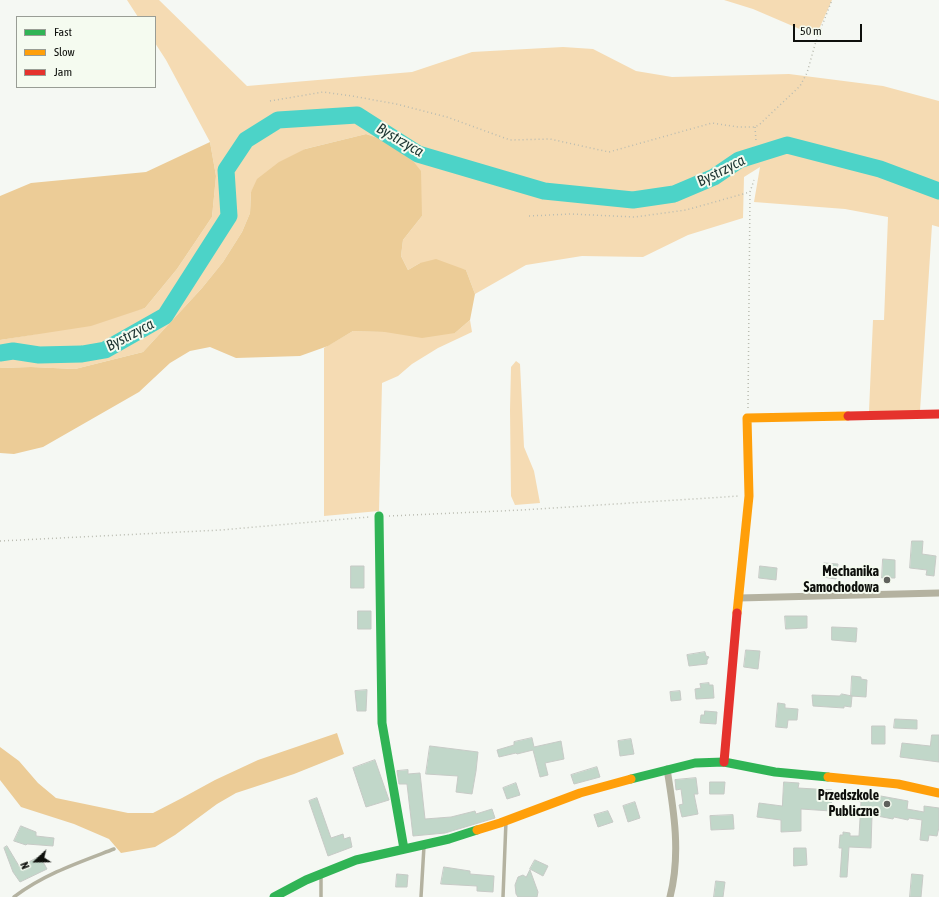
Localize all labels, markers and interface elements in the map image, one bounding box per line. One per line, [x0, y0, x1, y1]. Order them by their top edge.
legend [16, 16, 156, 88]
scale bar [795, 16, 864, 42]
text: 50 m [800, 24, 822, 38]
text: Fast [54, 25, 72, 39]
text: Slow [54, 45, 75, 59]
text: Jam [54, 65, 72, 79]
water label: Bystrzyca [373, 119, 427, 161]
water label: Bystrzyca [694, 151, 748, 191]
water label: Bystrzyca [103, 315, 157, 355]
place label: Mechanika Samochodowa [804, 564, 879, 596]
marker: Mechanika Samochodowa [882, 575, 892, 585]
place label: Przedszkole Publiczne [818, 788, 879, 820]
marker: Przedszkole Publiczne [882, 799, 892, 809]
north arrow [16, 841, 56, 881]
text: N [18, 860, 32, 871]

